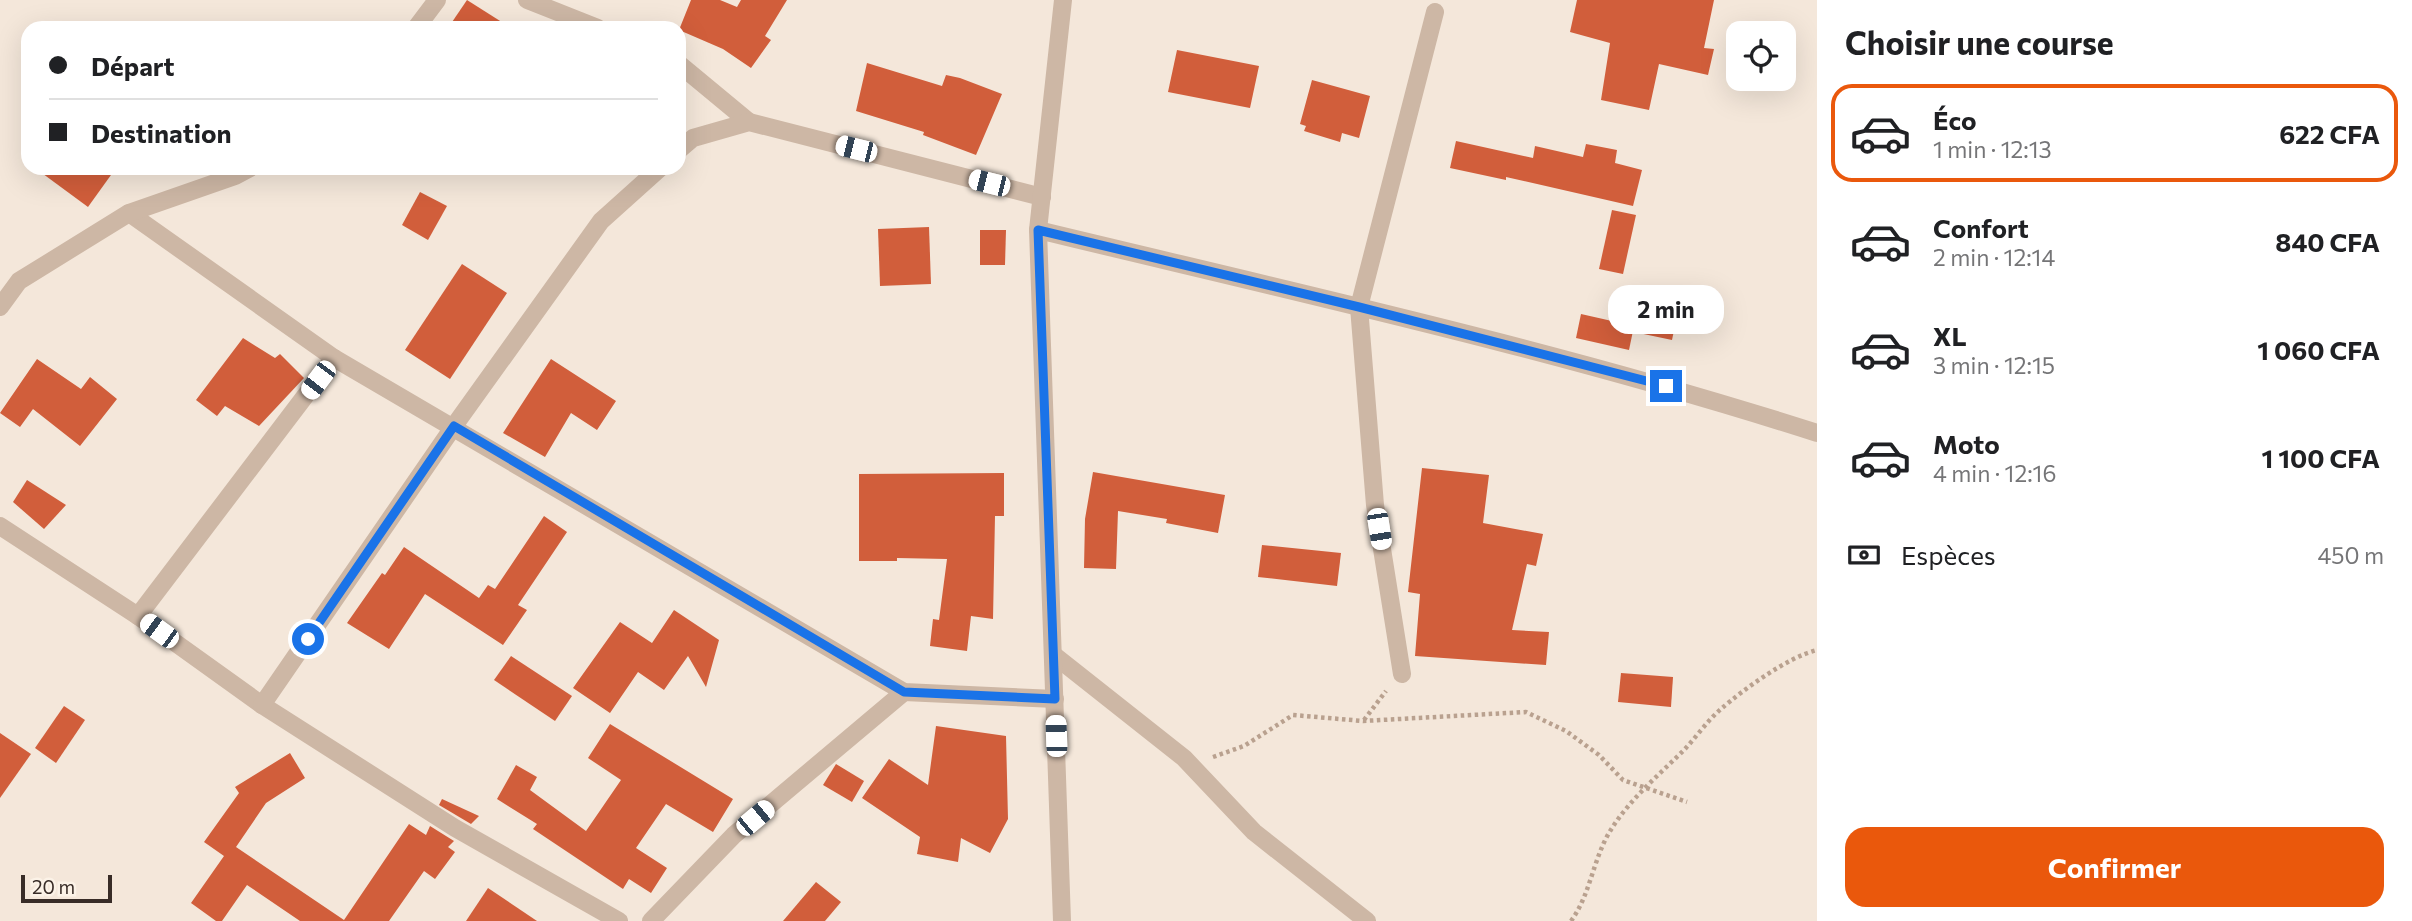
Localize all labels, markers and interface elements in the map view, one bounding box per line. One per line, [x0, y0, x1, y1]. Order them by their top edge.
map controls [1726, 21, 1796, 91]
button: locate [1726, 21, 1796, 91]
text: Choisir une course [1845, 22, 2114, 62]
text: Départ [91, 50, 175, 81]
icon: car [1849, 102, 1912, 165]
text: Éco [1933, 104, 1977, 135]
text: Destination [91, 117, 232, 148]
text: 622 CFA [2279, 118, 2380, 149]
car [834, 134, 879, 164]
text: 1 min · 12:13 [1933, 135, 2052, 163]
car [967, 168, 1012, 198]
icon: car [1849, 210, 1912, 273]
text: Confort [1933, 212, 2029, 243]
text: 840 CFA [2275, 226, 2380, 257]
text: 2 min · 12:14 [1933, 243, 2055, 271]
callout: 2 min [1608, 284, 1724, 334]
text: 2 min [1637, 295, 1695, 323]
icon: car [1849, 318, 1912, 381]
text: XL [1933, 320, 1967, 351]
text: 1 060 CFA [2257, 334, 2380, 365]
text: 3 min · 12:15 [1933, 351, 2055, 379]
car [297, 357, 340, 403]
route end [1650, 370, 1682, 402]
icon: car [1849, 426, 1912, 489]
text: Moto [1933, 428, 2000, 459]
text: 1 100 CFA [2262, 442, 2380, 473]
text: 4 min · 12:16 [1933, 459, 2056, 487]
car [1366, 507, 1393, 551]
icon: cash [1845, 536, 1883, 574]
text: Espèces [1901, 539, 1996, 570]
text: 450 m [2318, 541, 2384, 569]
car [136, 610, 183, 652]
route start [292, 623, 324, 655]
car [1045, 715, 1068, 757]
car [733, 796, 778, 840]
button: Confirmer [1845, 827, 2384, 907]
scale bar [21, 872, 112, 904]
text: 20 m [32, 875, 75, 898]

